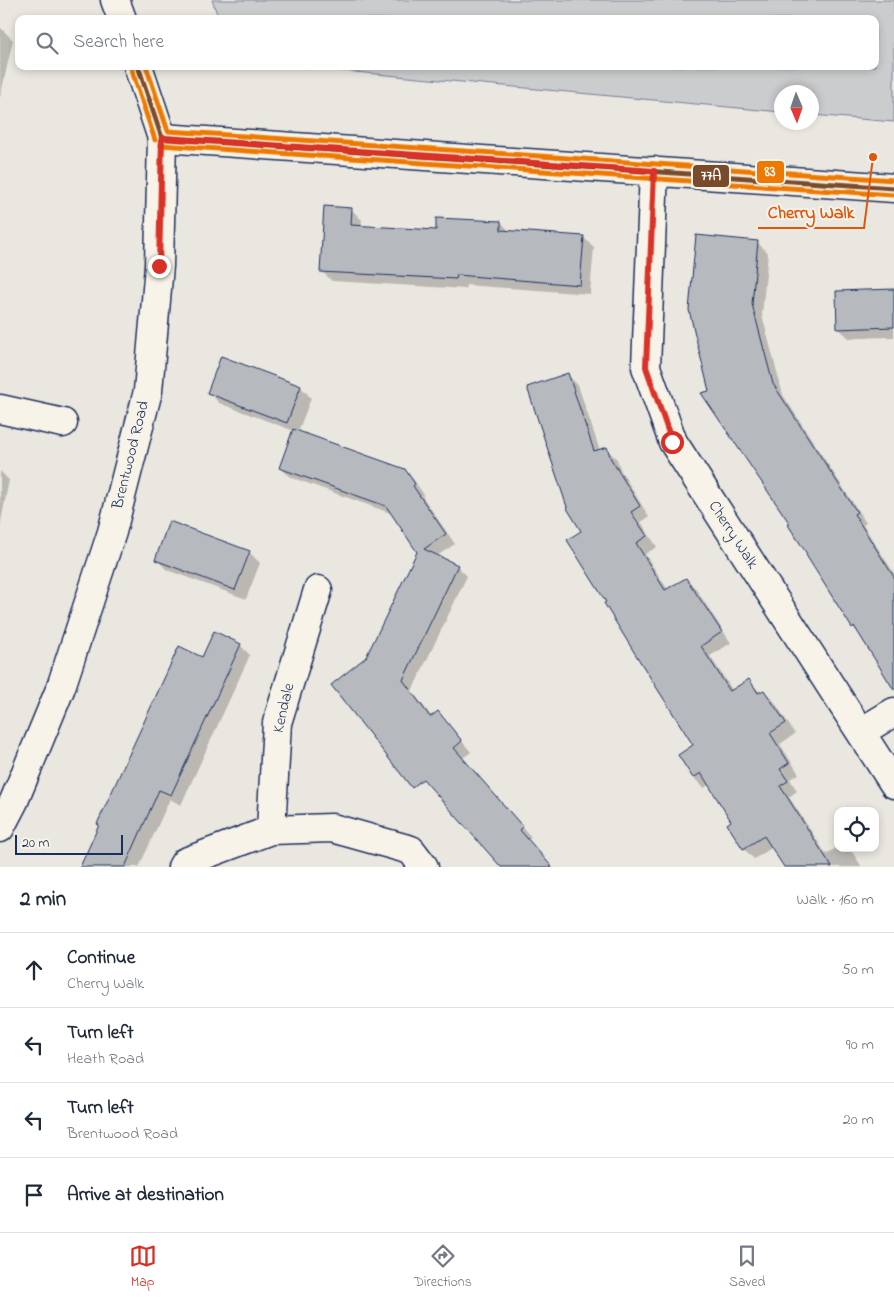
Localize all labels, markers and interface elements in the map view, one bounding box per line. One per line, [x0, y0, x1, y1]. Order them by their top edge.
search box [15, 15, 879, 70]
icon: search [33, 29, 61, 57]
text: Search here [73, 29, 164, 56]
north arrow [774, 85, 819, 130]
line badge: 83 [756, 160, 785, 184]
text: 83 [763, 162, 776, 183]
line badge: 77A [692, 164, 730, 188]
text: 77A [701, 166, 721, 187]
callout: Cherry Walk [758, 195, 864, 228]
text: Cherry Walk [768, 201, 855, 228]
route end [148, 255, 171, 278]
street label: Brentwood Road [106, 398, 156, 513]
route start [661, 431, 684, 454]
street label: Cherry Walk [702, 496, 765, 575]
street label: Kendale [267, 680, 302, 735]
map controls [834, 807, 879, 852]
button: locate [834, 807, 879, 852]
scale bar [15, 832, 122, 855]
text: 20 m [22, 833, 49, 854]
text: 2 min [20, 885, 66, 915]
text: Walk · 160 m [796, 888, 874, 912]
text: Continue [67, 945, 135, 972]
icon: ahead [20, 956, 48, 984]
text: 50 m [842, 958, 874, 982]
text: Cherry Walk [67, 972, 144, 996]
text: Turn left [67, 1020, 134, 1047]
icon: left [20, 1031, 48, 1059]
text: 90 m [846, 1033, 874, 1057]
text: Heath Road [67, 1047, 144, 1071]
text: Turn left [67, 1095, 134, 1122]
icon: left [20, 1106, 48, 1134]
text: 20 m [843, 1108, 874, 1132]
text: Brentwood Road [67, 1122, 178, 1146]
icon: arrive [20, 1181, 48, 1209]
text: Arrive at destination [67, 1182, 224, 1209]
tab: Map [129, 1242, 157, 1293]
tab: Directions [414, 1242, 472, 1293]
tab: Saved [729, 1242, 765, 1293]

